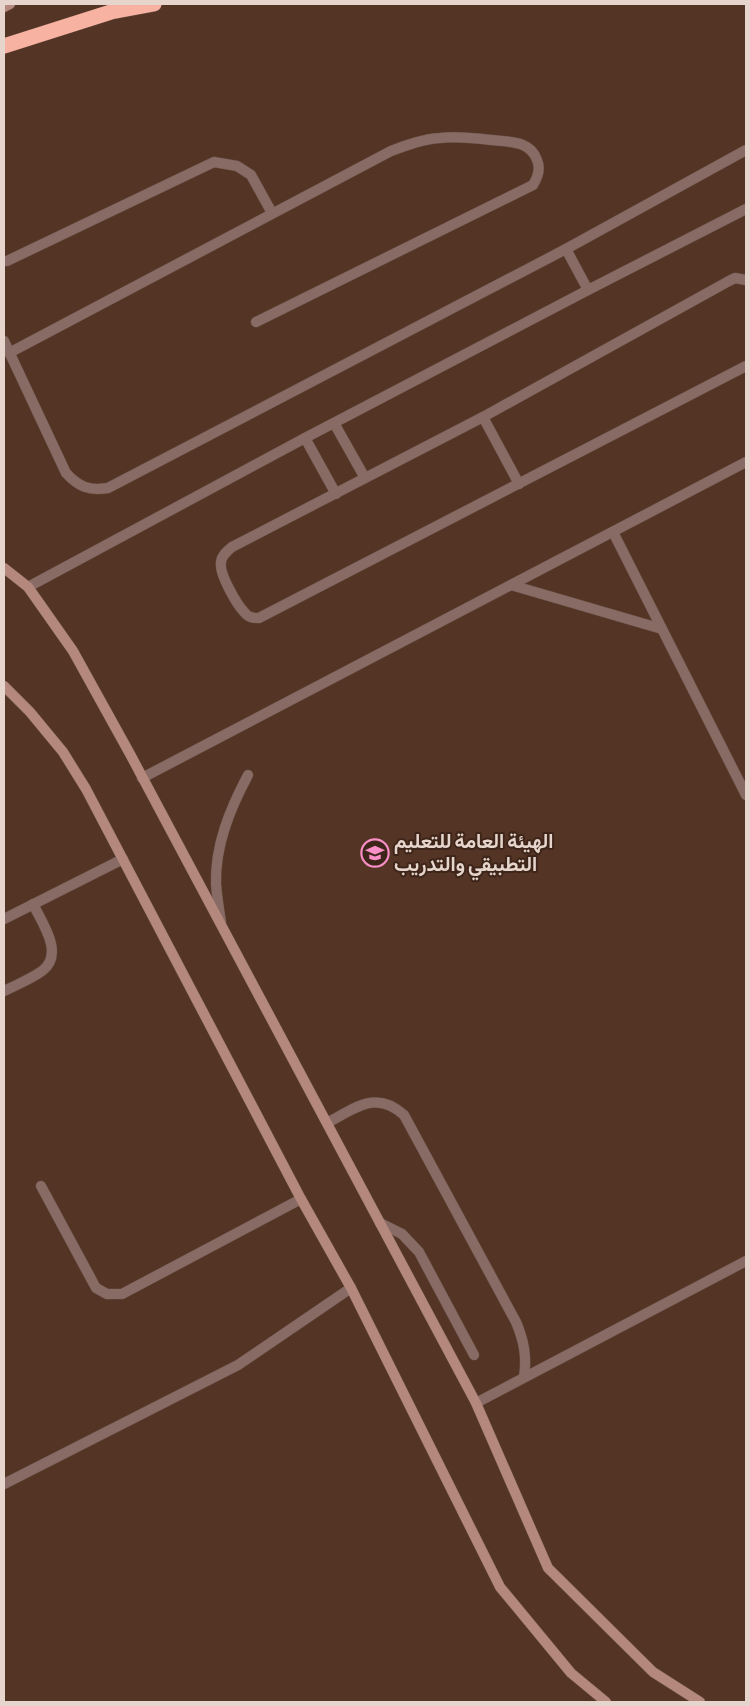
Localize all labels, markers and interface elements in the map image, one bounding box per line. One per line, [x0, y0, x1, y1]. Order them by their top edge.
place label: الهيئة العامة للتعليم التطبيقي والتدريب [394, 832, 553, 881]
school or university icon: الهيئة العامة للتعليم التطبيقي والتدريب [360, 838, 390, 868]

